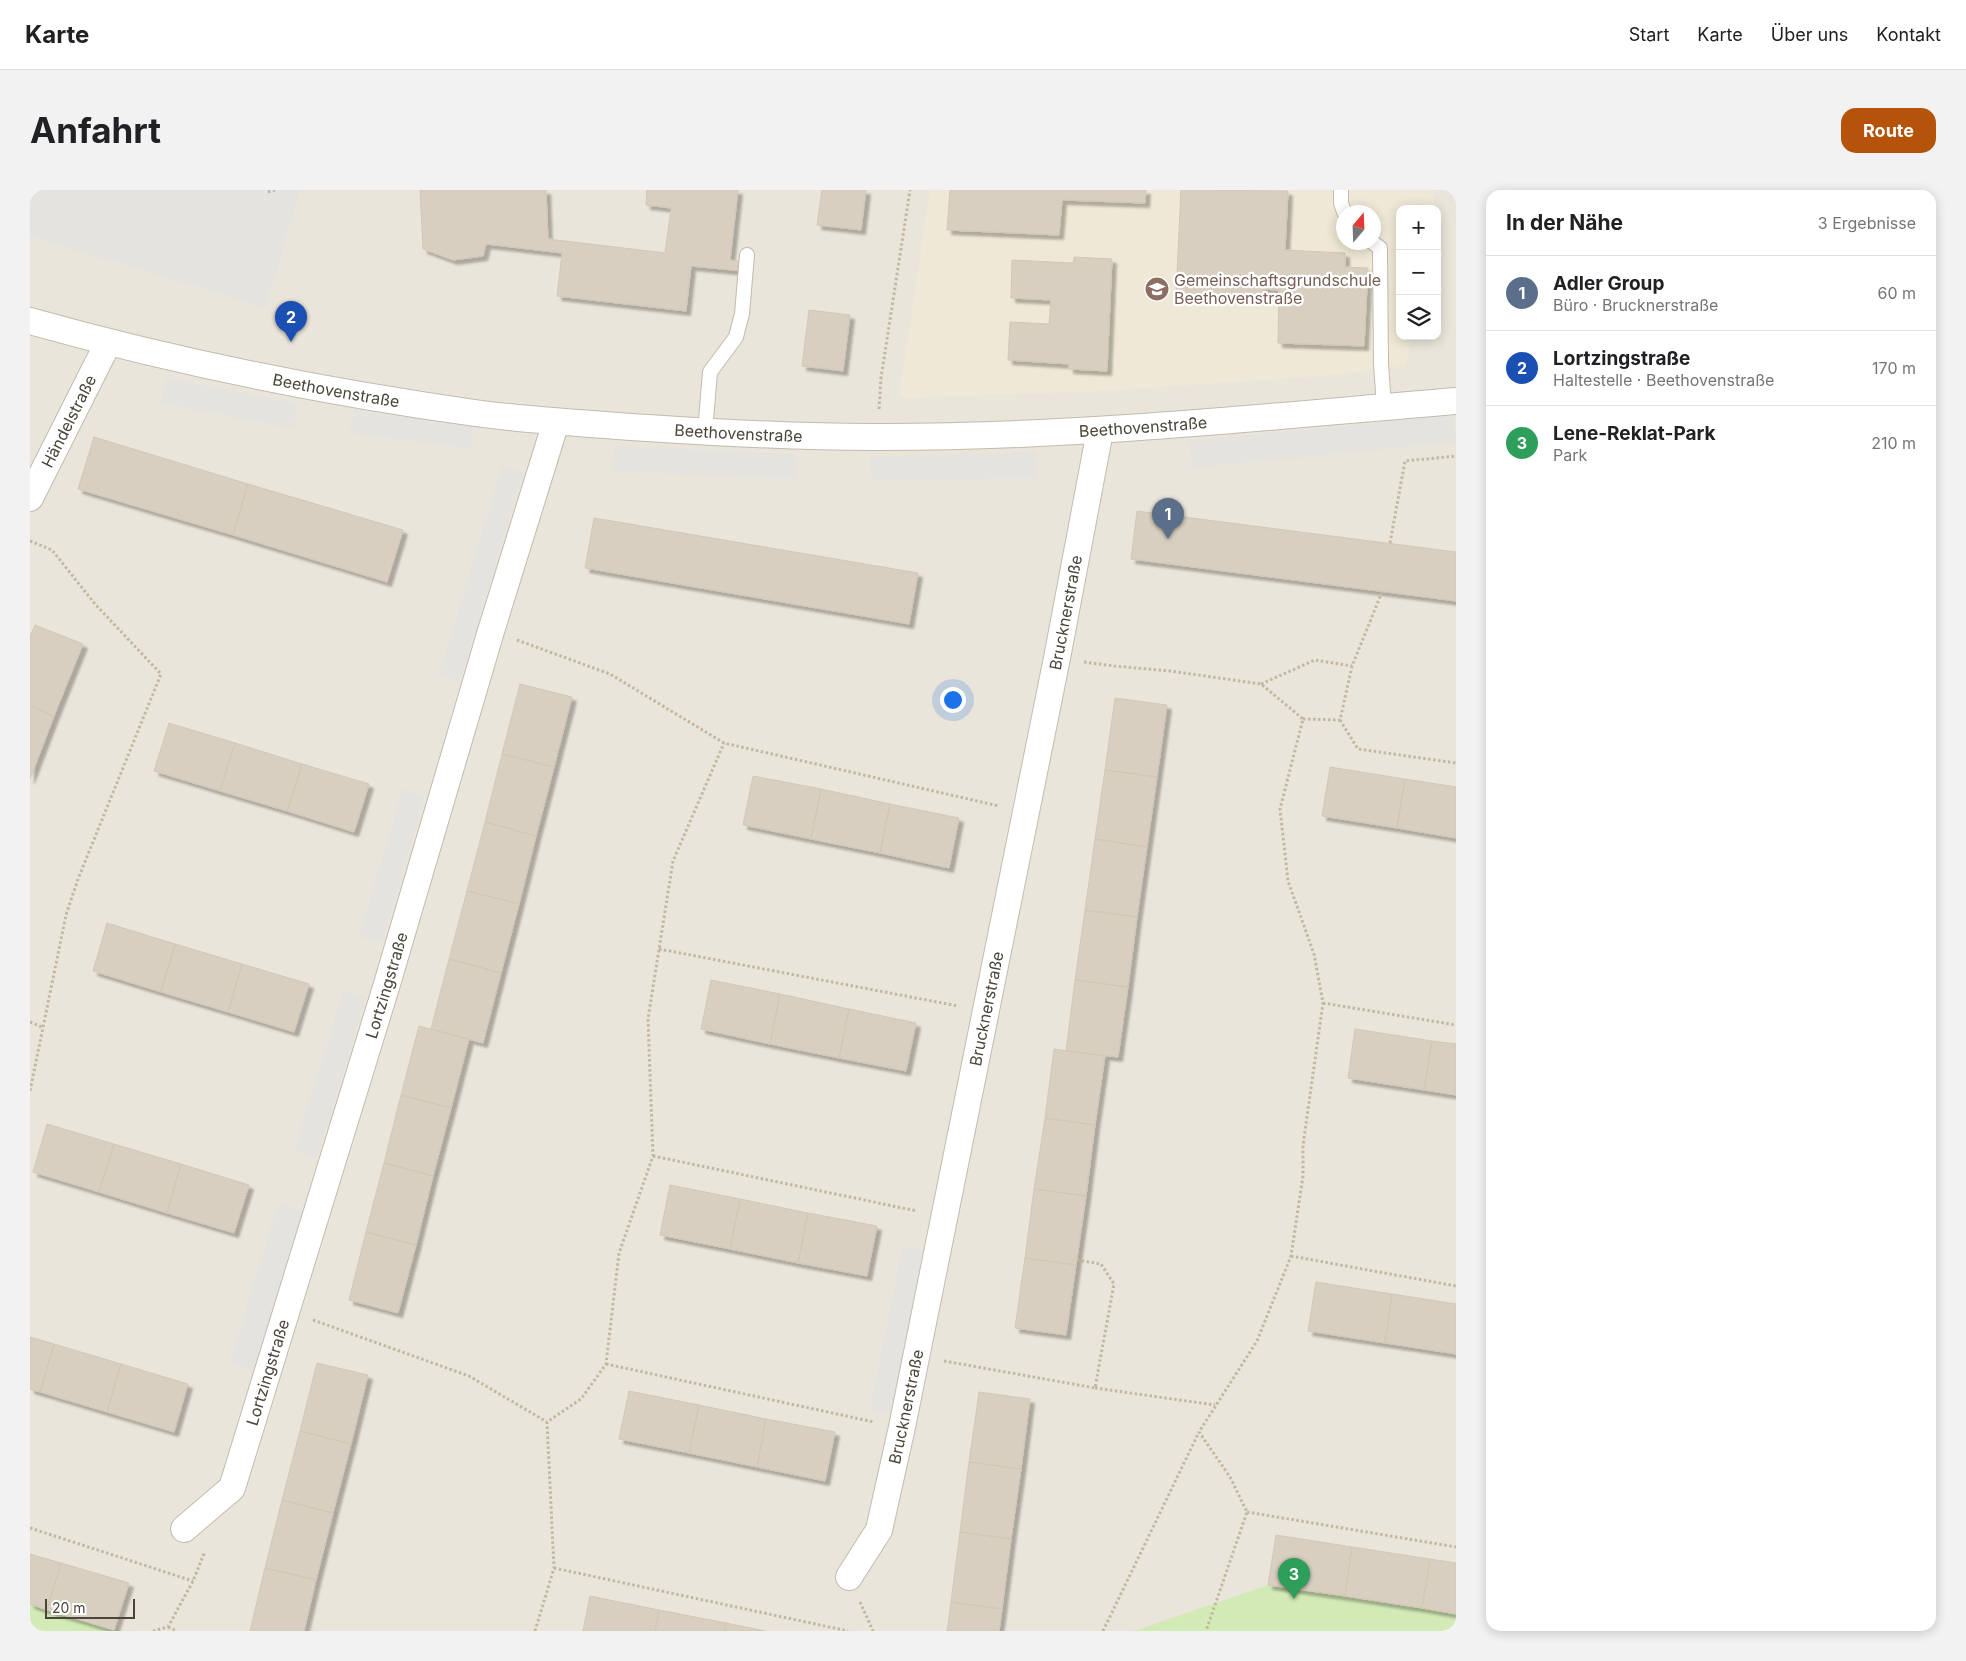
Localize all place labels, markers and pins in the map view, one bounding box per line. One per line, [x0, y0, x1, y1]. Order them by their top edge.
place label: Gemeinschaftsgrundschule Beethovenstraße [1174, 270, 1381, 308]
school or university icon: Gemeinschaftsgrundschule Beethovenstraße [1144, 276, 1170, 302]
pin: 2 [275, 301, 307, 342]
pin: 1 [1152, 498, 1184, 539]
pin: 3 [1278, 1558, 1310, 1599]

